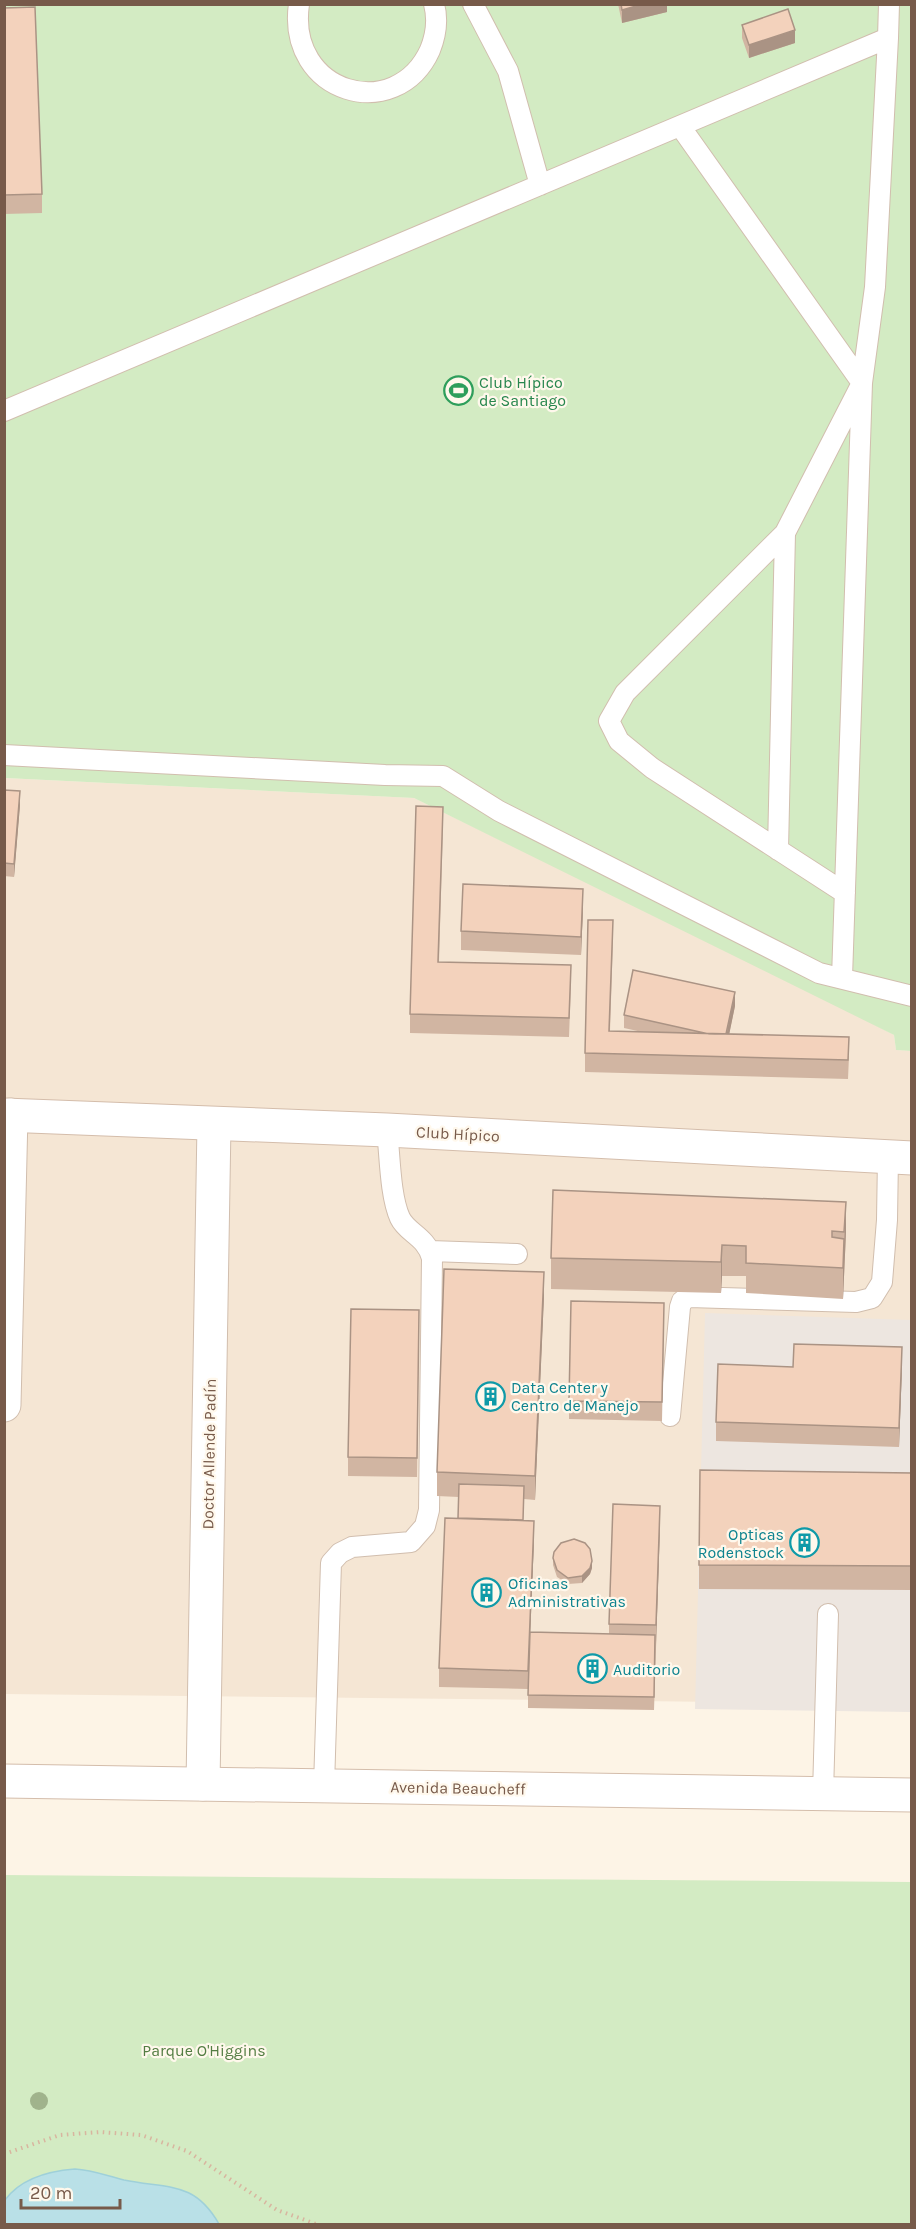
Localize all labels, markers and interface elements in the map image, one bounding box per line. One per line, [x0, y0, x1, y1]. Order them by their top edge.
place label: Club Hípico de Santiago [479, 373, 566, 410]
sports icon: Club Hípico de Santiago [442, 375, 474, 407]
street label: Club Hípico [416, 1122, 500, 1146]
street label: Doctor Allende Padín [198, 1378, 220, 1530]
place label: Data Center y Centro de Manejo [511, 1378, 639, 1415]
building icon: Data Center y Centro de Manejo [474, 1380, 506, 1412]
place label: Opticas Rodenstock [698, 1525, 784, 1562]
building icon: Opticas Rodenstock [789, 1527, 821, 1559]
place label: Oficinas Administrativas [508, 1574, 626, 1611]
building icon: Oficinas Administrativas [471, 1576, 503, 1608]
building icon: Auditorio [576, 1653, 608, 1685]
place label: Auditorio [613, 1660, 680, 1679]
street label: Avenida Beaucheff [390, 1777, 526, 1799]
park label: Parque O'Higgins [142, 2041, 266, 2060]
scale bar [21, 2172, 120, 2210]
text: 20 m [30, 2182, 72, 2204]

